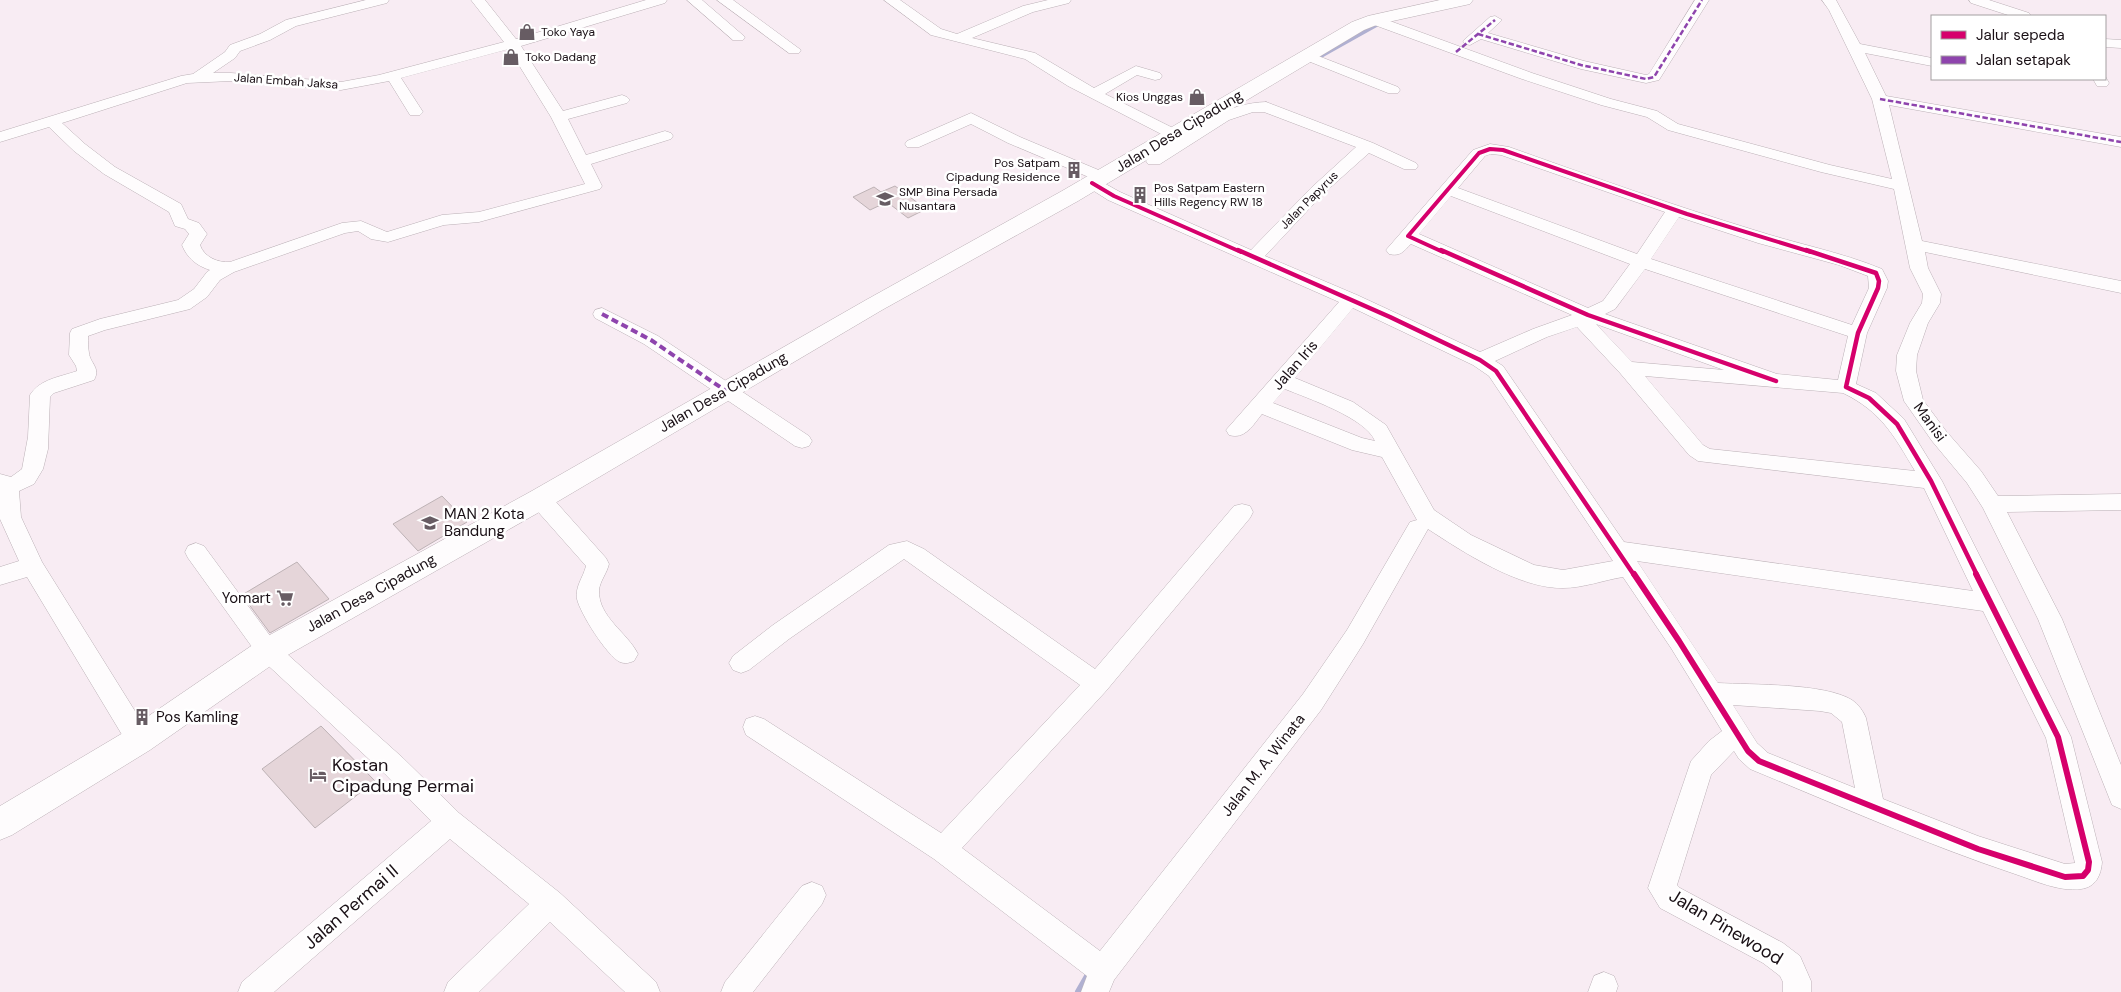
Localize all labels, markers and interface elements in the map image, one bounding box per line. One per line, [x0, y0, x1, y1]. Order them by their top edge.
legend [1931, 15, 2106, 80]
shop icon: Toko Yaya [517, 22, 537, 42]
place label: Toko Yaya [541, 24, 595, 40]
text: Jalur sepeda [1976, 25, 2065, 45]
shop icon: Toko Dadang [501, 47, 521, 67]
place label: Toko Dadang [525, 49, 596, 65]
text: Jalan setapak [1976, 50, 2071, 70]
street label: Jalan Embah Jaksa [233, 69, 339, 93]
street label: Jalan Desa Cipadung [1112, 85, 1246, 177]
shop icon: Kios Unggas [1187, 87, 1207, 107]
place label: Kios Unggas [1116, 89, 1183, 105]
place label: Pos Satpam Cipadung Residence [946, 155, 1060, 185]
building icon: Pos Satpam Cipadung Residence [1064, 160, 1084, 180]
street label: Jalan Papyrus [1276, 167, 1342, 233]
place label: Pos Satpam Eastern Hills Regency RW 18 [1154, 180, 1265, 210]
place label: SMP Bina Persada Nusantara [899, 184, 997, 214]
building icon: Pos Satpam Eastern Hills Regency RW 18 [1130, 185, 1150, 205]
school or university icon: SMP Bina Persada Nusantara [875, 189, 895, 209]
street label: Jalan Iris [1268, 336, 1322, 394]
street label: Jalan Desa Cipadung [655, 347, 791, 437]
street label: Manisi [1909, 398, 1951, 446]
place label: MAN 2 Kota Bandung [444, 504, 524, 541]
school or university icon: MAN 2 Kota Bandung [420, 513, 440, 533]
street label: Jalan Desa Cipadung [303, 549, 439, 637]
place label: Yomart [222, 588, 271, 608]
supermarket icon: Yomart [275, 588, 295, 608]
building icon: Pos Kamling [132, 707, 152, 727]
place label: Pos Kamling [156, 707, 239, 727]
street label: Jalan M. A. Winata [1217, 710, 1309, 820]
place label: Kostan Cipadung Permai [332, 753, 474, 798]
hotel icon: Kostan Cipadung Permai [308, 765, 328, 785]
street label: Jalan Permai II [299, 859, 403, 955]
street label: Jalan Pinewood [1665, 884, 1787, 970]

